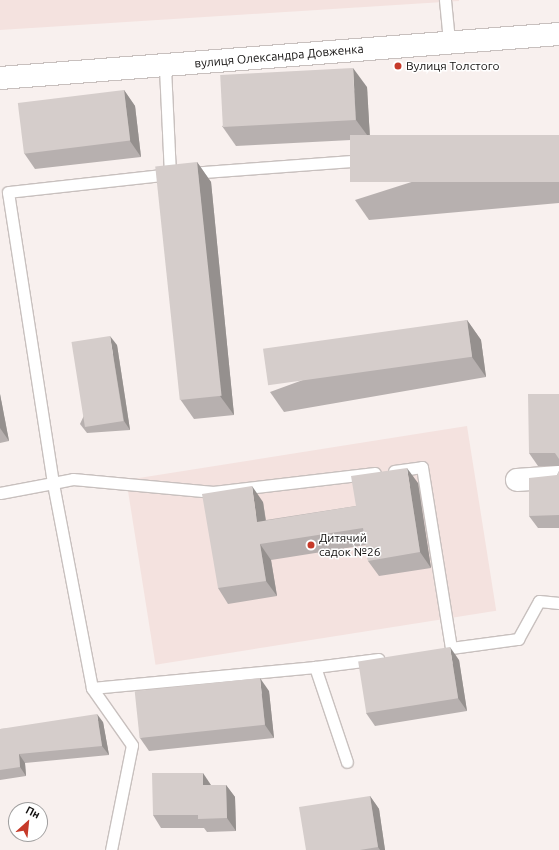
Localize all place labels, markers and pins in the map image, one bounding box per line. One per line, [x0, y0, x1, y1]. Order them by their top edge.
place label: Вулиця Толстого [406, 59, 500, 73]
marker: Вулиця Толстого [393, 61, 403, 71]
place label: Дитячий садок №26 [319, 531, 380, 559]
marker: Дитячий садок №26 [306, 540, 316, 550]

